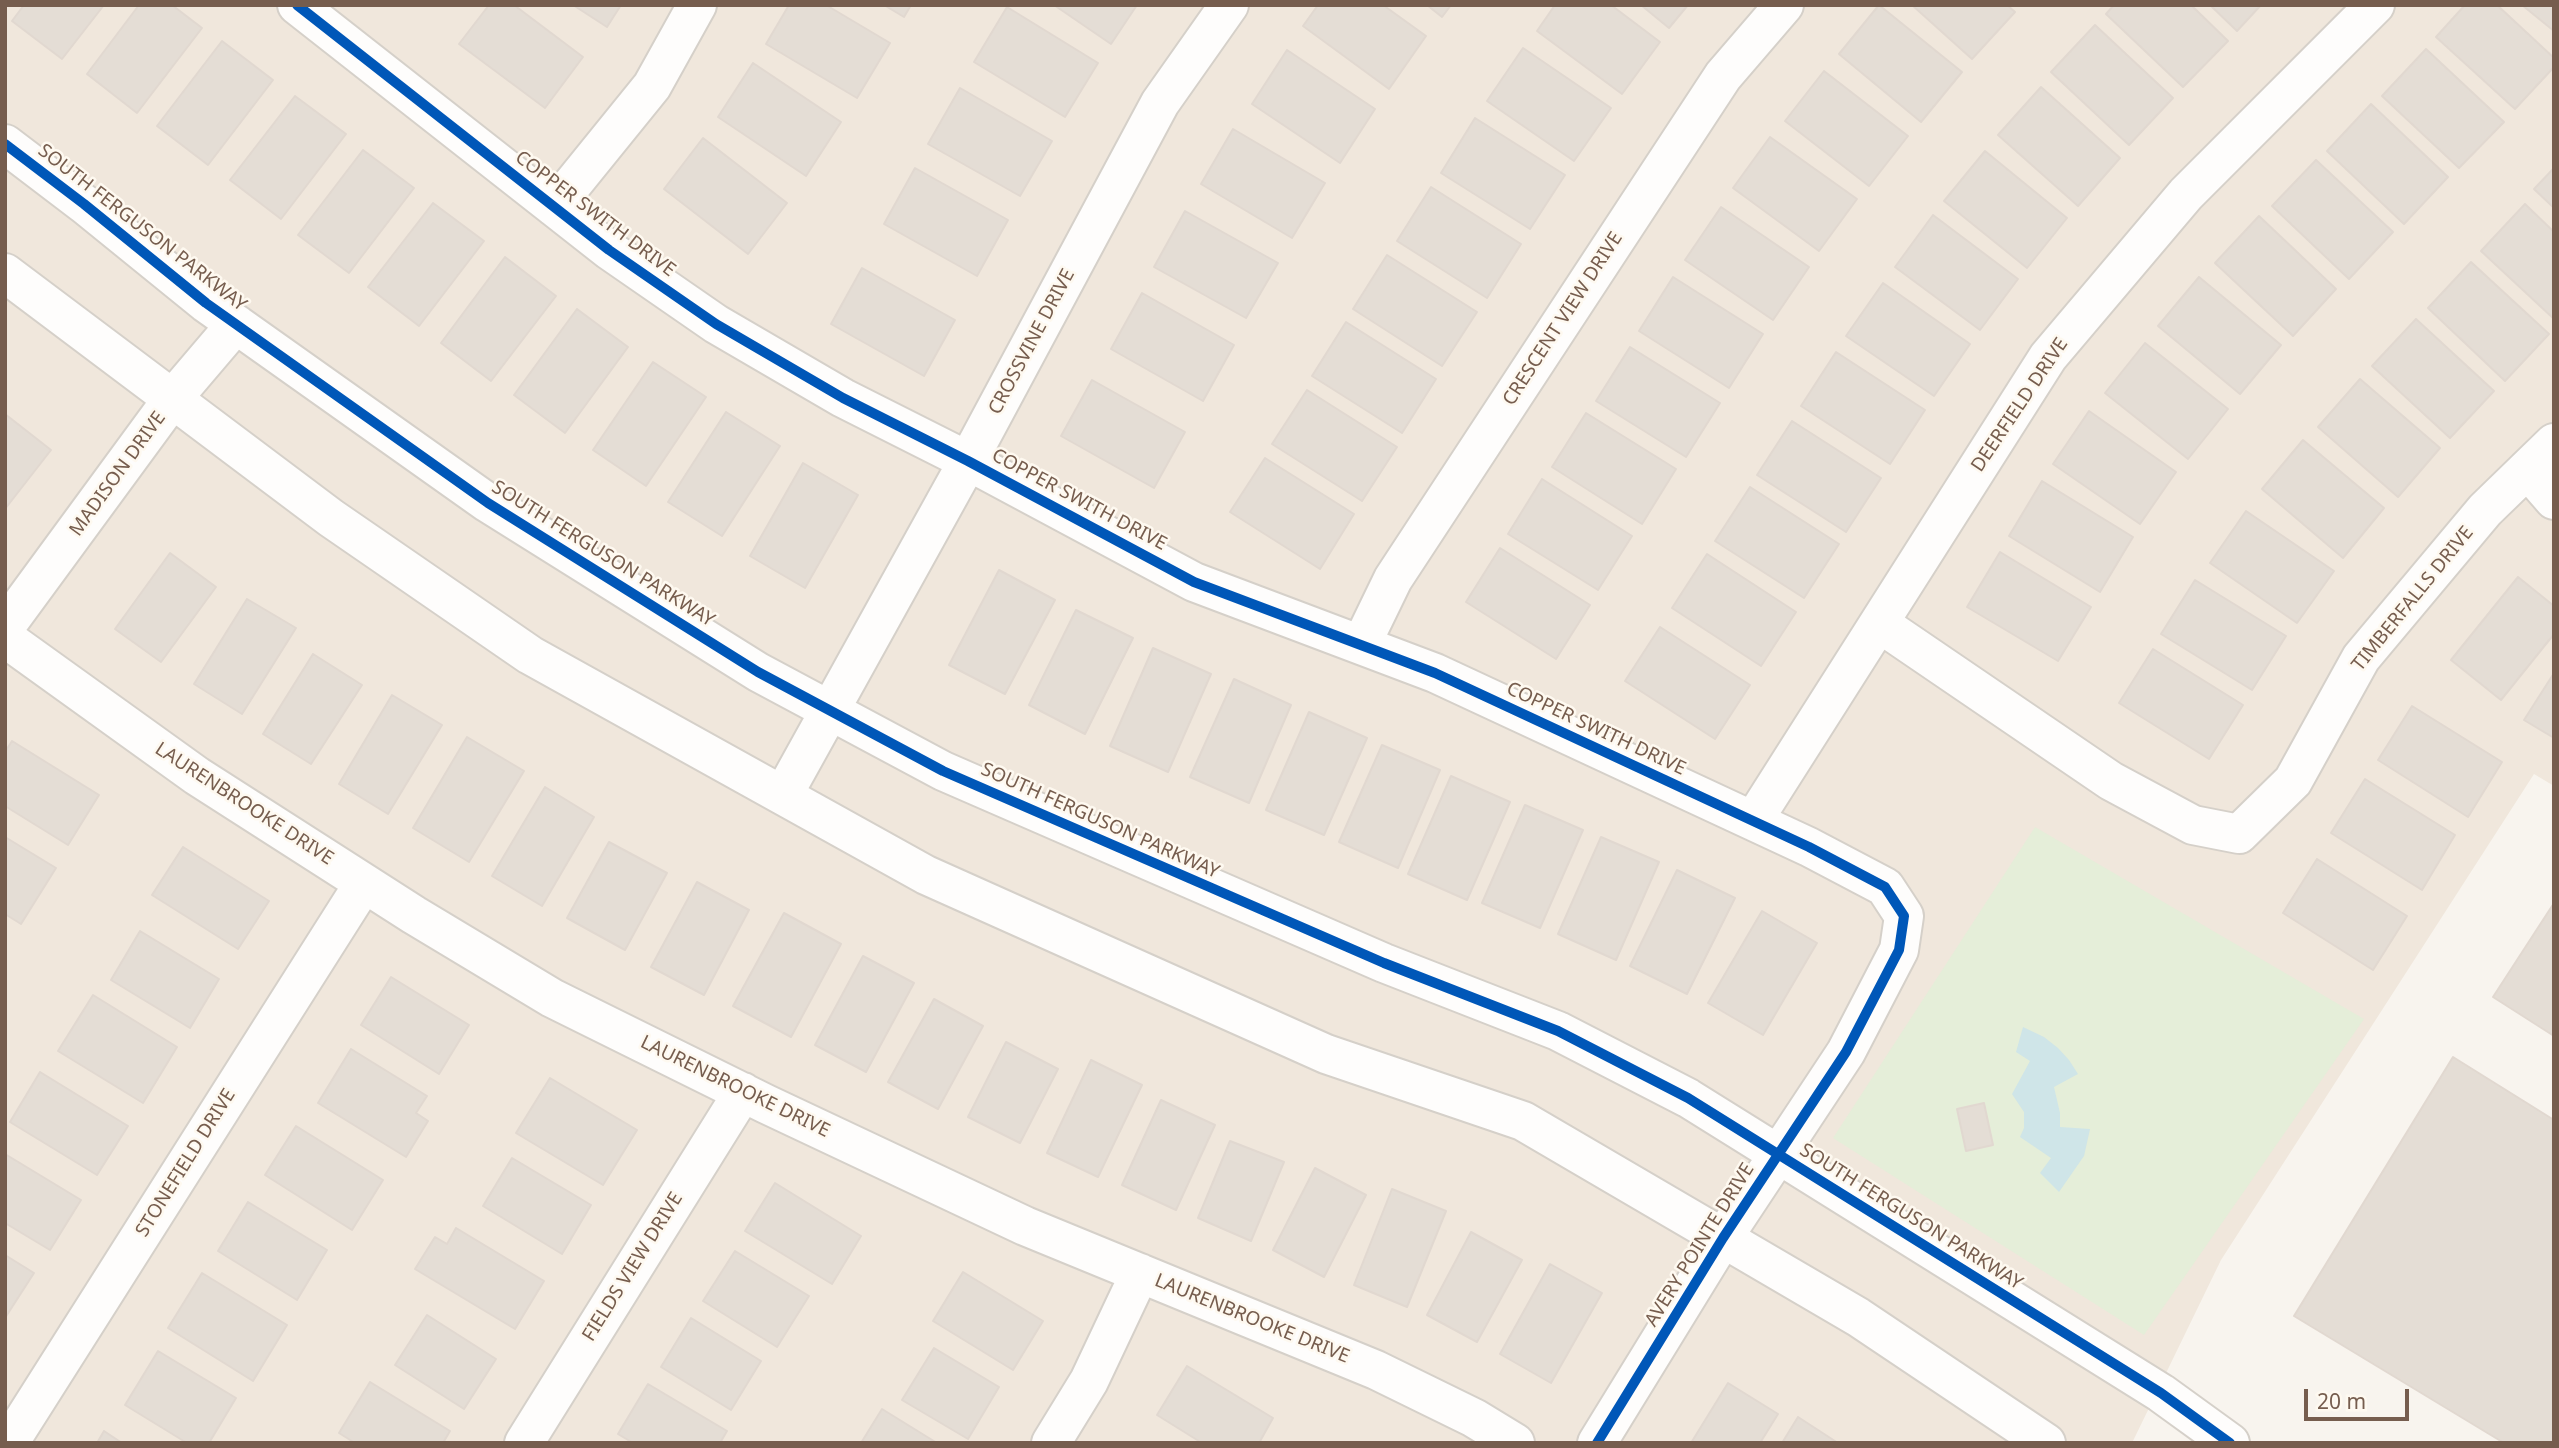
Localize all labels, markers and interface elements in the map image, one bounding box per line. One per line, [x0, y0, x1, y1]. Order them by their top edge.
street label: SOUTH FERGUSON PARKWAY [33, 140, 251, 316]
street label: COPPER SWITH DRIVE [510, 146, 680, 282]
street label: CRESCENT VIEW DRIVE [1498, 228, 1628, 410]
street label: CROSSVINE DRIVE [984, 265, 1080, 419]
street label: DEERFIELD DRIVE [1967, 334, 2073, 476]
street label: MADISON DRIVE [65, 407, 171, 541]
street label: COPPER SWITH DRIVE [988, 444, 1170, 556]
street label: SOUTH FERGUSON PARKWAY [487, 476, 719, 632]
street label: TIMBERFALLS DRIVE [2348, 522, 2478, 676]
street label: COPPER SWITH DRIVE [1503, 677, 1689, 781]
street label: LAURENBROOKE DRIVE [151, 738, 337, 870]
street label: SOUTH FERGUSON PARKWAY [977, 758, 1223, 884]
street label: LAURENBROOKE DRIVE [637, 1031, 833, 1143]
street label: STONEFIELD DRIVE [131, 1085, 241, 1241]
street label: SOUTH FERGUSON PARKWAY [1795, 1139, 2027, 1295]
street label: AVERY POINTE DRIVE [1640, 1159, 1760, 1331]
street label: FIELDS VIEW DRIVE [578, 1188, 688, 1346]
street label: LAURENBROOKE DRIVE [1151, 1269, 1353, 1369]
scale bar [2307, 1374, 2412, 1418]
text: 20 m [2317, 1387, 2366, 1415]

